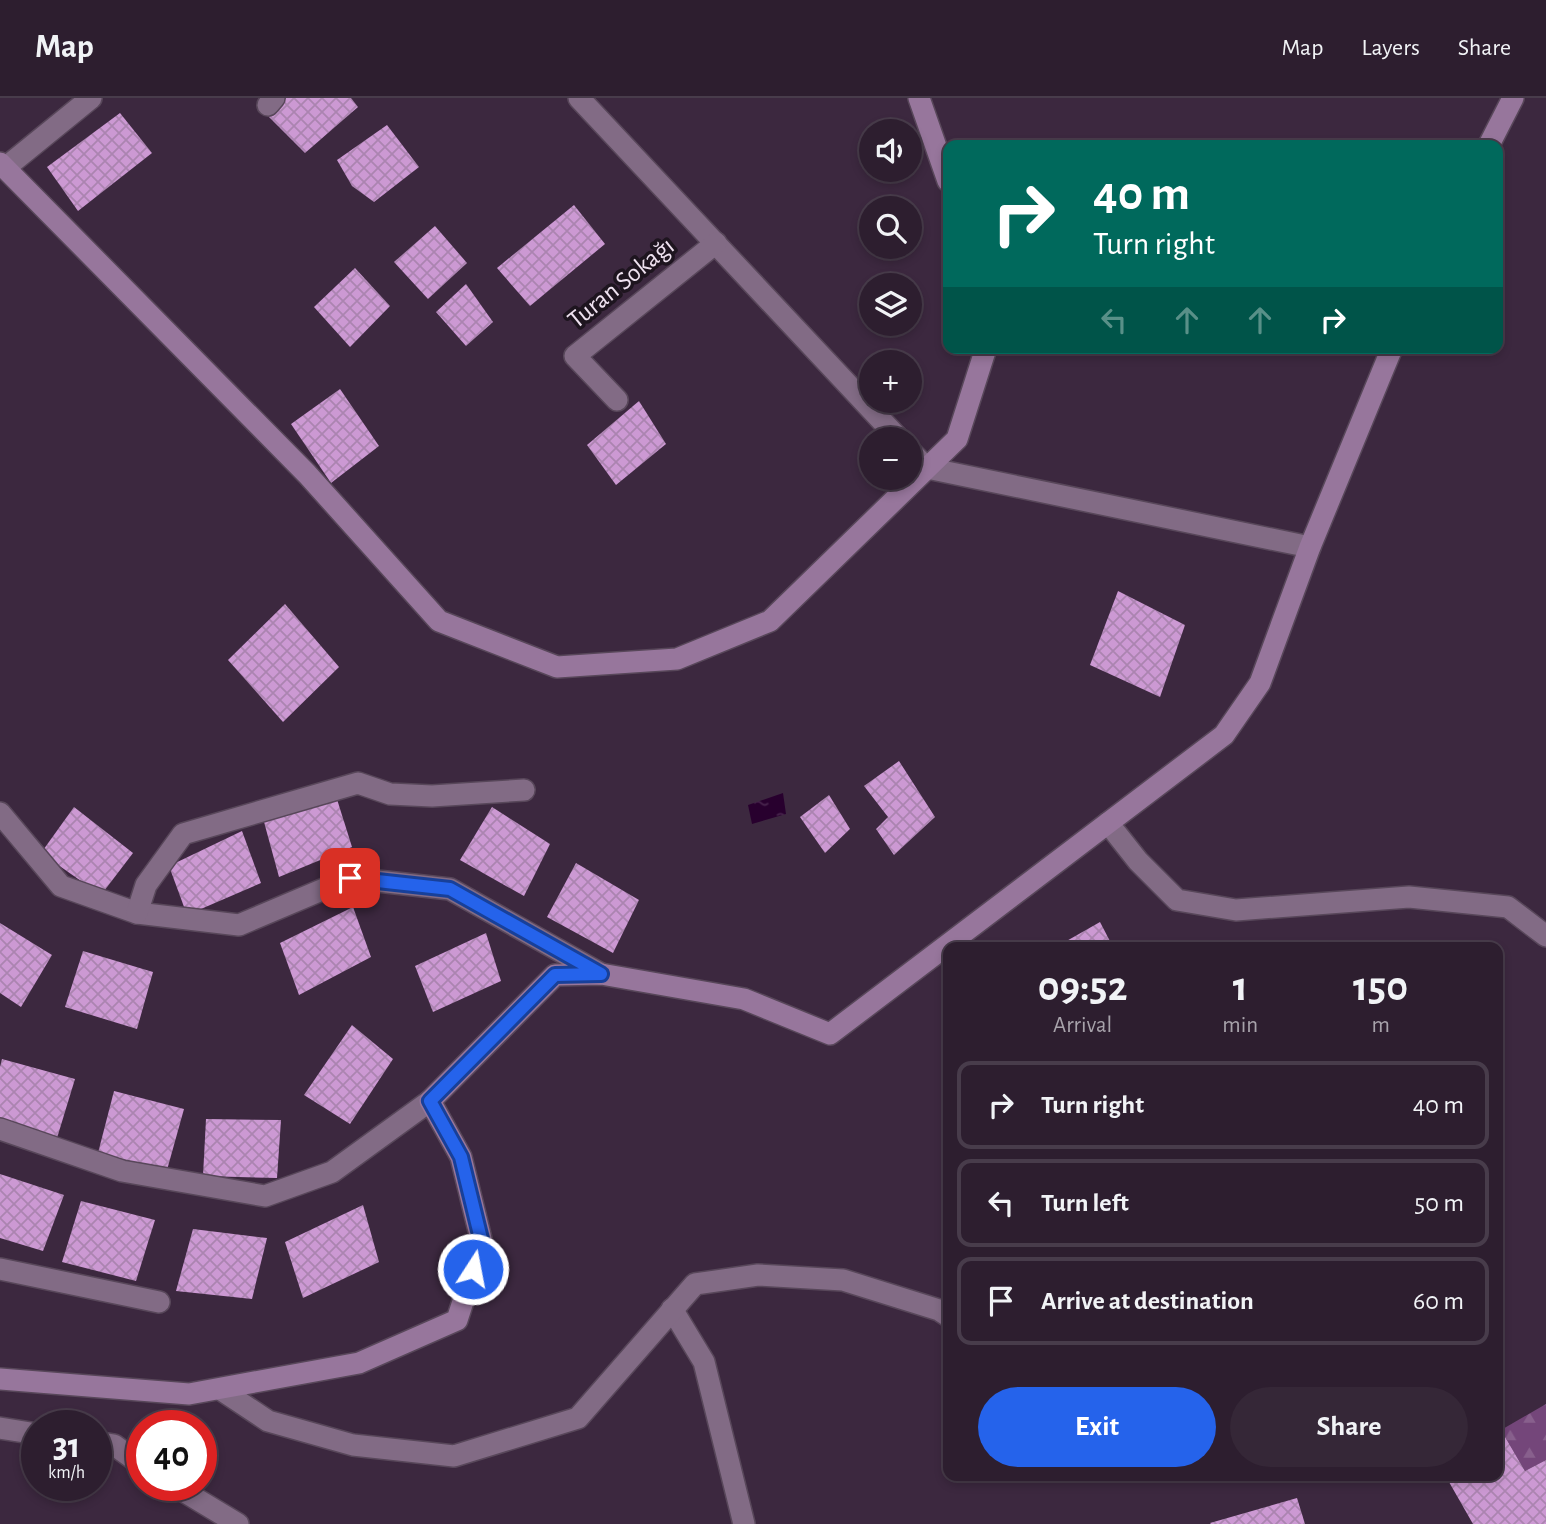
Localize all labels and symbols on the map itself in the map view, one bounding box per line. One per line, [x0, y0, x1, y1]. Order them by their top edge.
street label: Turan Sokağı [563, 233, 679, 333]
pin [320, 848, 380, 908]
position arrow [436, 1232, 510, 1306]
speed limit sign: 40 [126, 1410, 217, 1501]

